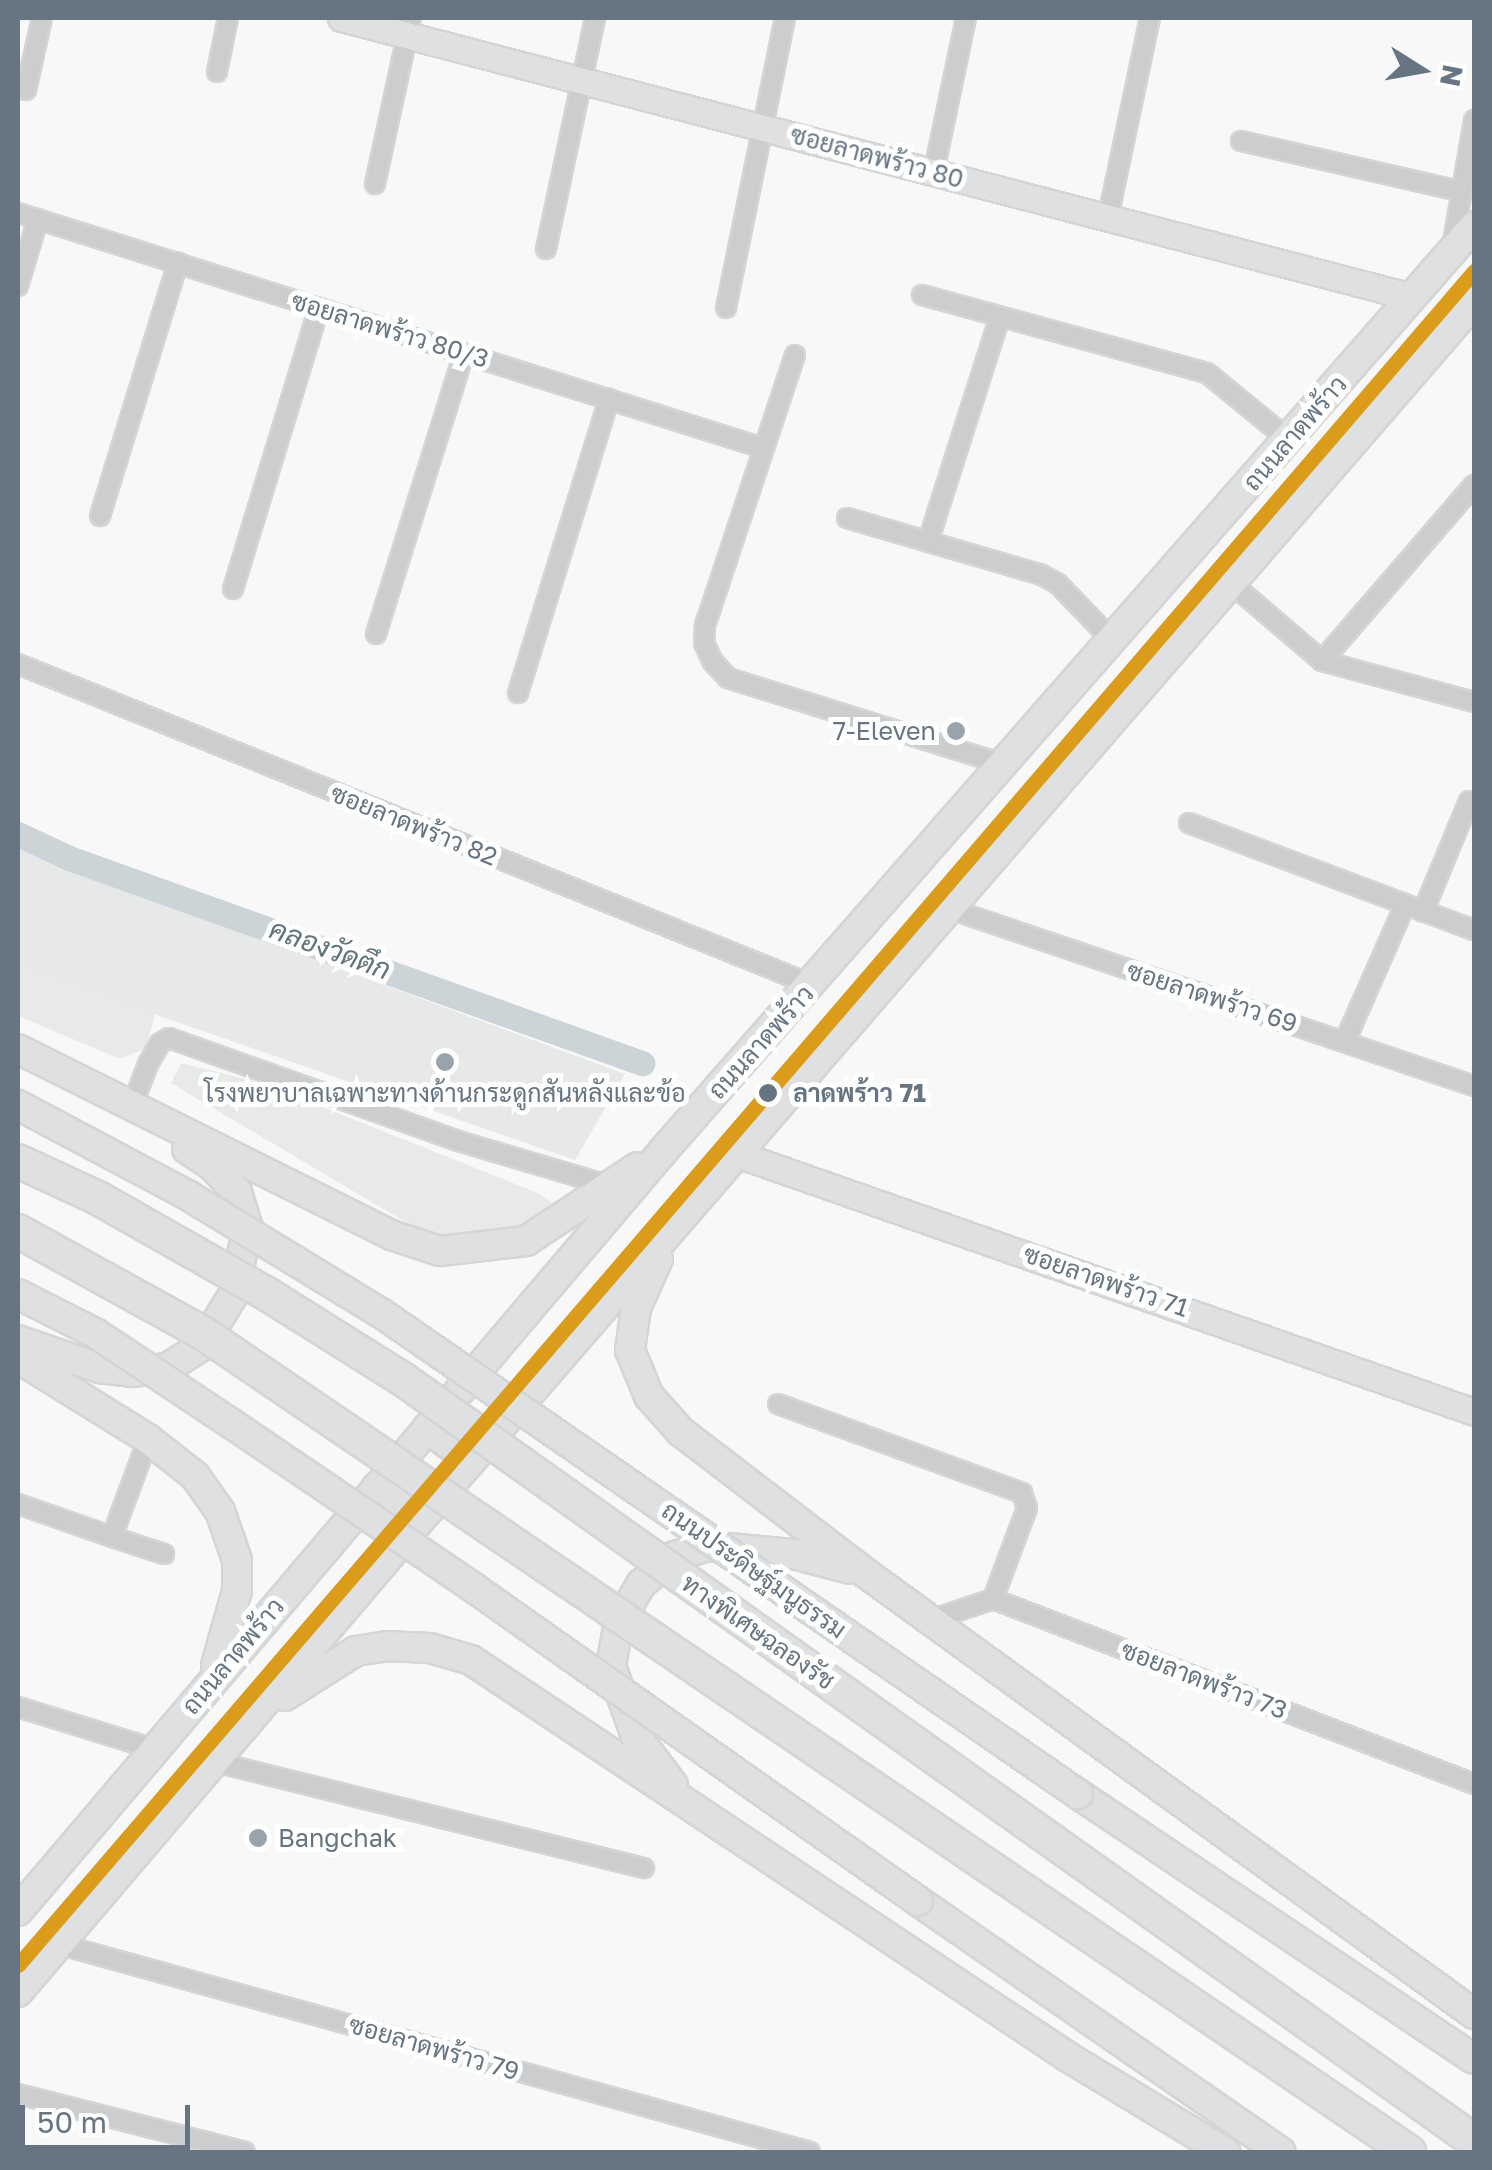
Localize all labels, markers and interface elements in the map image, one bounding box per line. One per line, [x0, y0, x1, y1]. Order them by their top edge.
north arrow [1372, 20, 1472, 120]
text: N [1434, 62, 1470, 89]
street label: ซอยลาดพร้าว 80 [787, 119, 967, 195]
street label: ซอยลาดพร้าว 80/3 [288, 286, 492, 374]
street label: ถนนลาดพร้าว [1237, 369, 1353, 497]
place label: 7-Eleven [833, 716, 936, 746]
marker: 7-Eleven [945, 720, 967, 742]
street label: ซอยลาดพร้าว 82 [326, 778, 502, 872]
water label: คลองวัดตึก [265, 912, 395, 986]
street label: ซอยลาดพร้าว 69 [1123, 955, 1301, 1039]
street label: ถนนลาดพร้าว [702, 979, 820, 1105]
marker: โรงพยาบาลเฉพาะทางด้านกระดูกสันหลังและข้อ [434, 1051, 456, 1073]
marker: ลาดพร้าว 71 [752, 1077, 784, 1109]
place label: โรงพยาบาลเฉพาะทางด้านกระดูกสันหลังและข้อ [204, 1078, 686, 1108]
place label: ลาดพร้าว 71 [793, 1078, 926, 1108]
street label: ซอยลาดพร้าว 71 [1020, 1239, 1192, 1323]
street label: ถนนประดิษฐ์มนูธรรม [656, 1495, 852, 1645]
street label: ทางพิเศษฉลองรัช [676, 1568, 840, 1696]
street label: ถนนลาดพร้าว [176, 1592, 290, 1720]
street label: ซอยลาดพร้าว 73 [1117, 1635, 1291, 1725]
place label: Bangchak [278, 1823, 397, 1853]
marker: Bangchak [247, 1827, 269, 1849]
street label: ซอยลาดพร้าว 79 [346, 2009, 522, 2087]
scale bar [25, 2085, 195, 2147]
text: 50 m [37, 2104, 107, 2140]

